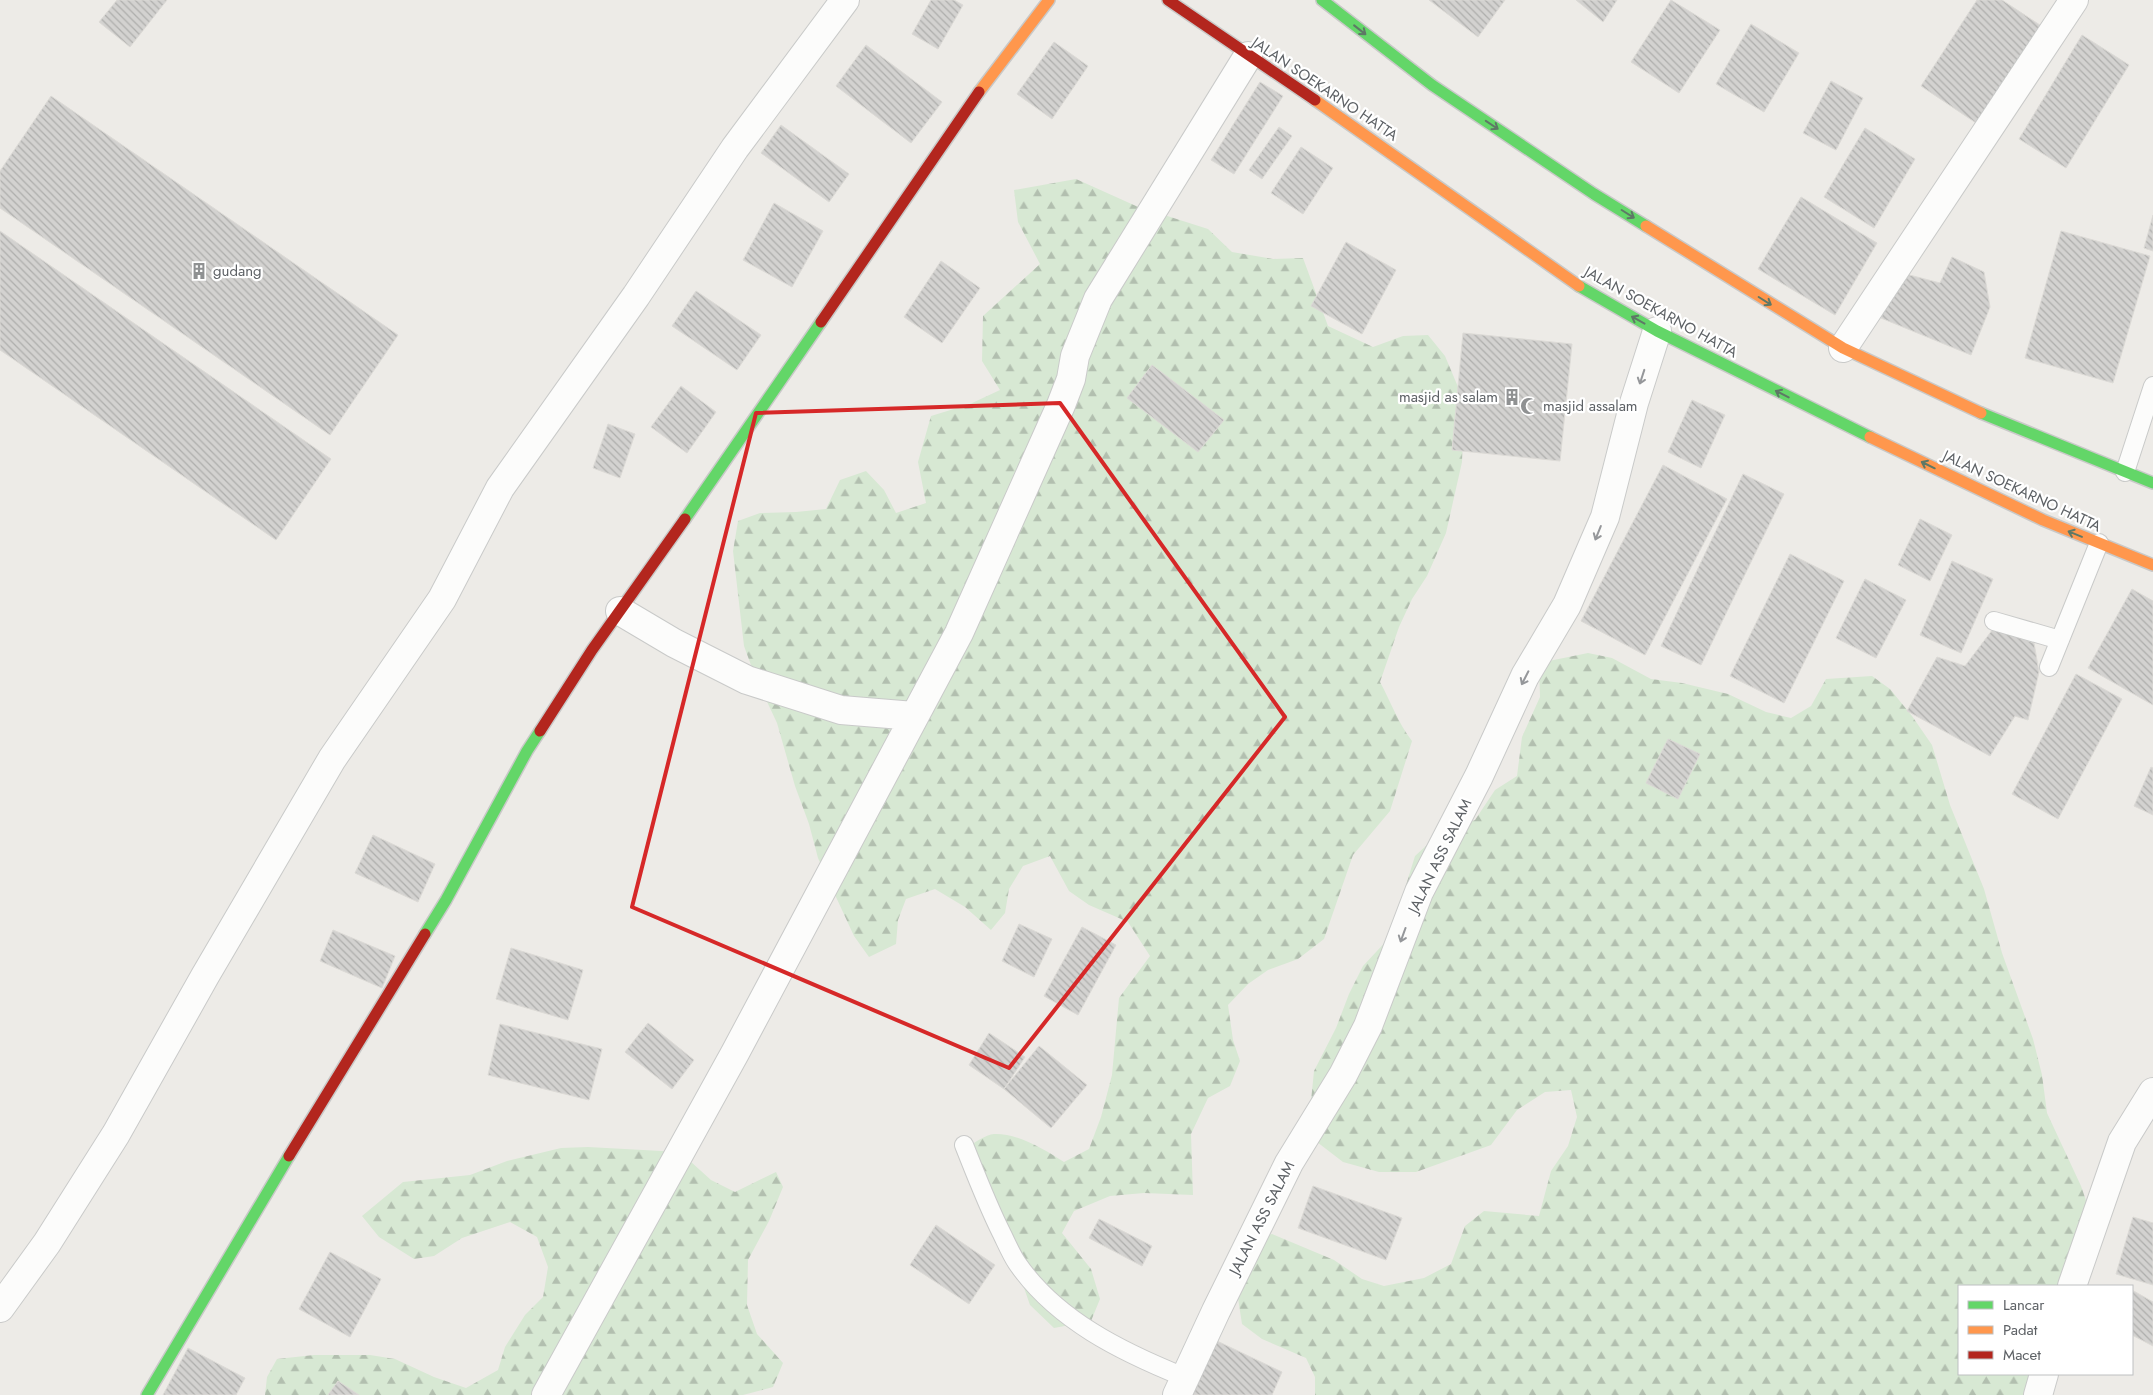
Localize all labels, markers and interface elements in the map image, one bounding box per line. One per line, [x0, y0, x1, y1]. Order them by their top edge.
one-way arrow [1353, 24, 1366, 35]
street label: JALAN SOEKARNO HATTA [1246, 31, 1403, 146]
one-way arrow [1485, 119, 1499, 130]
one-way arrow [1620, 210, 1634, 220]
place label: gudang [213, 260, 262, 282]
street label: JALAN SOEKARNO HATTA [1579, 260, 1742, 363]
building icon: gudang [189, 261, 209, 281]
one-way arrow [1758, 296, 1772, 306]
one-way arrow [1631, 314, 1645, 324]
one-way arrow [1637, 369, 1647, 385]
place label: masjid as salam [1399, 386, 1498, 408]
building icon: masjid as salam [1502, 387, 1522, 407]
one-way arrow [1775, 389, 1790, 398]
place label: masjid assalam [1543, 395, 1638, 417]
mosque icon: masjid assalam [1519, 396, 1539, 416]
street label: JALAN SOEKARNO HATTA [1938, 444, 2105, 537]
one-way arrow [1921, 460, 1936, 469]
one-way arrow [1593, 525, 1603, 540]
one-way arrow [2068, 528, 2083, 537]
one-way arrow [1520, 670, 1529, 685]
street label: JALAN ASS SALAM [1402, 795, 1477, 919]
one-way arrow [1398, 927, 1407, 943]
street label: JALAN ASS SALAM [1223, 1157, 1300, 1280]
legend [1958, 1285, 2133, 1375]
text: Lancar [2003, 1294, 2045, 1316]
text: Padat [2003, 1319, 2038, 1341]
text: Macet [2003, 1344, 2041, 1366]

